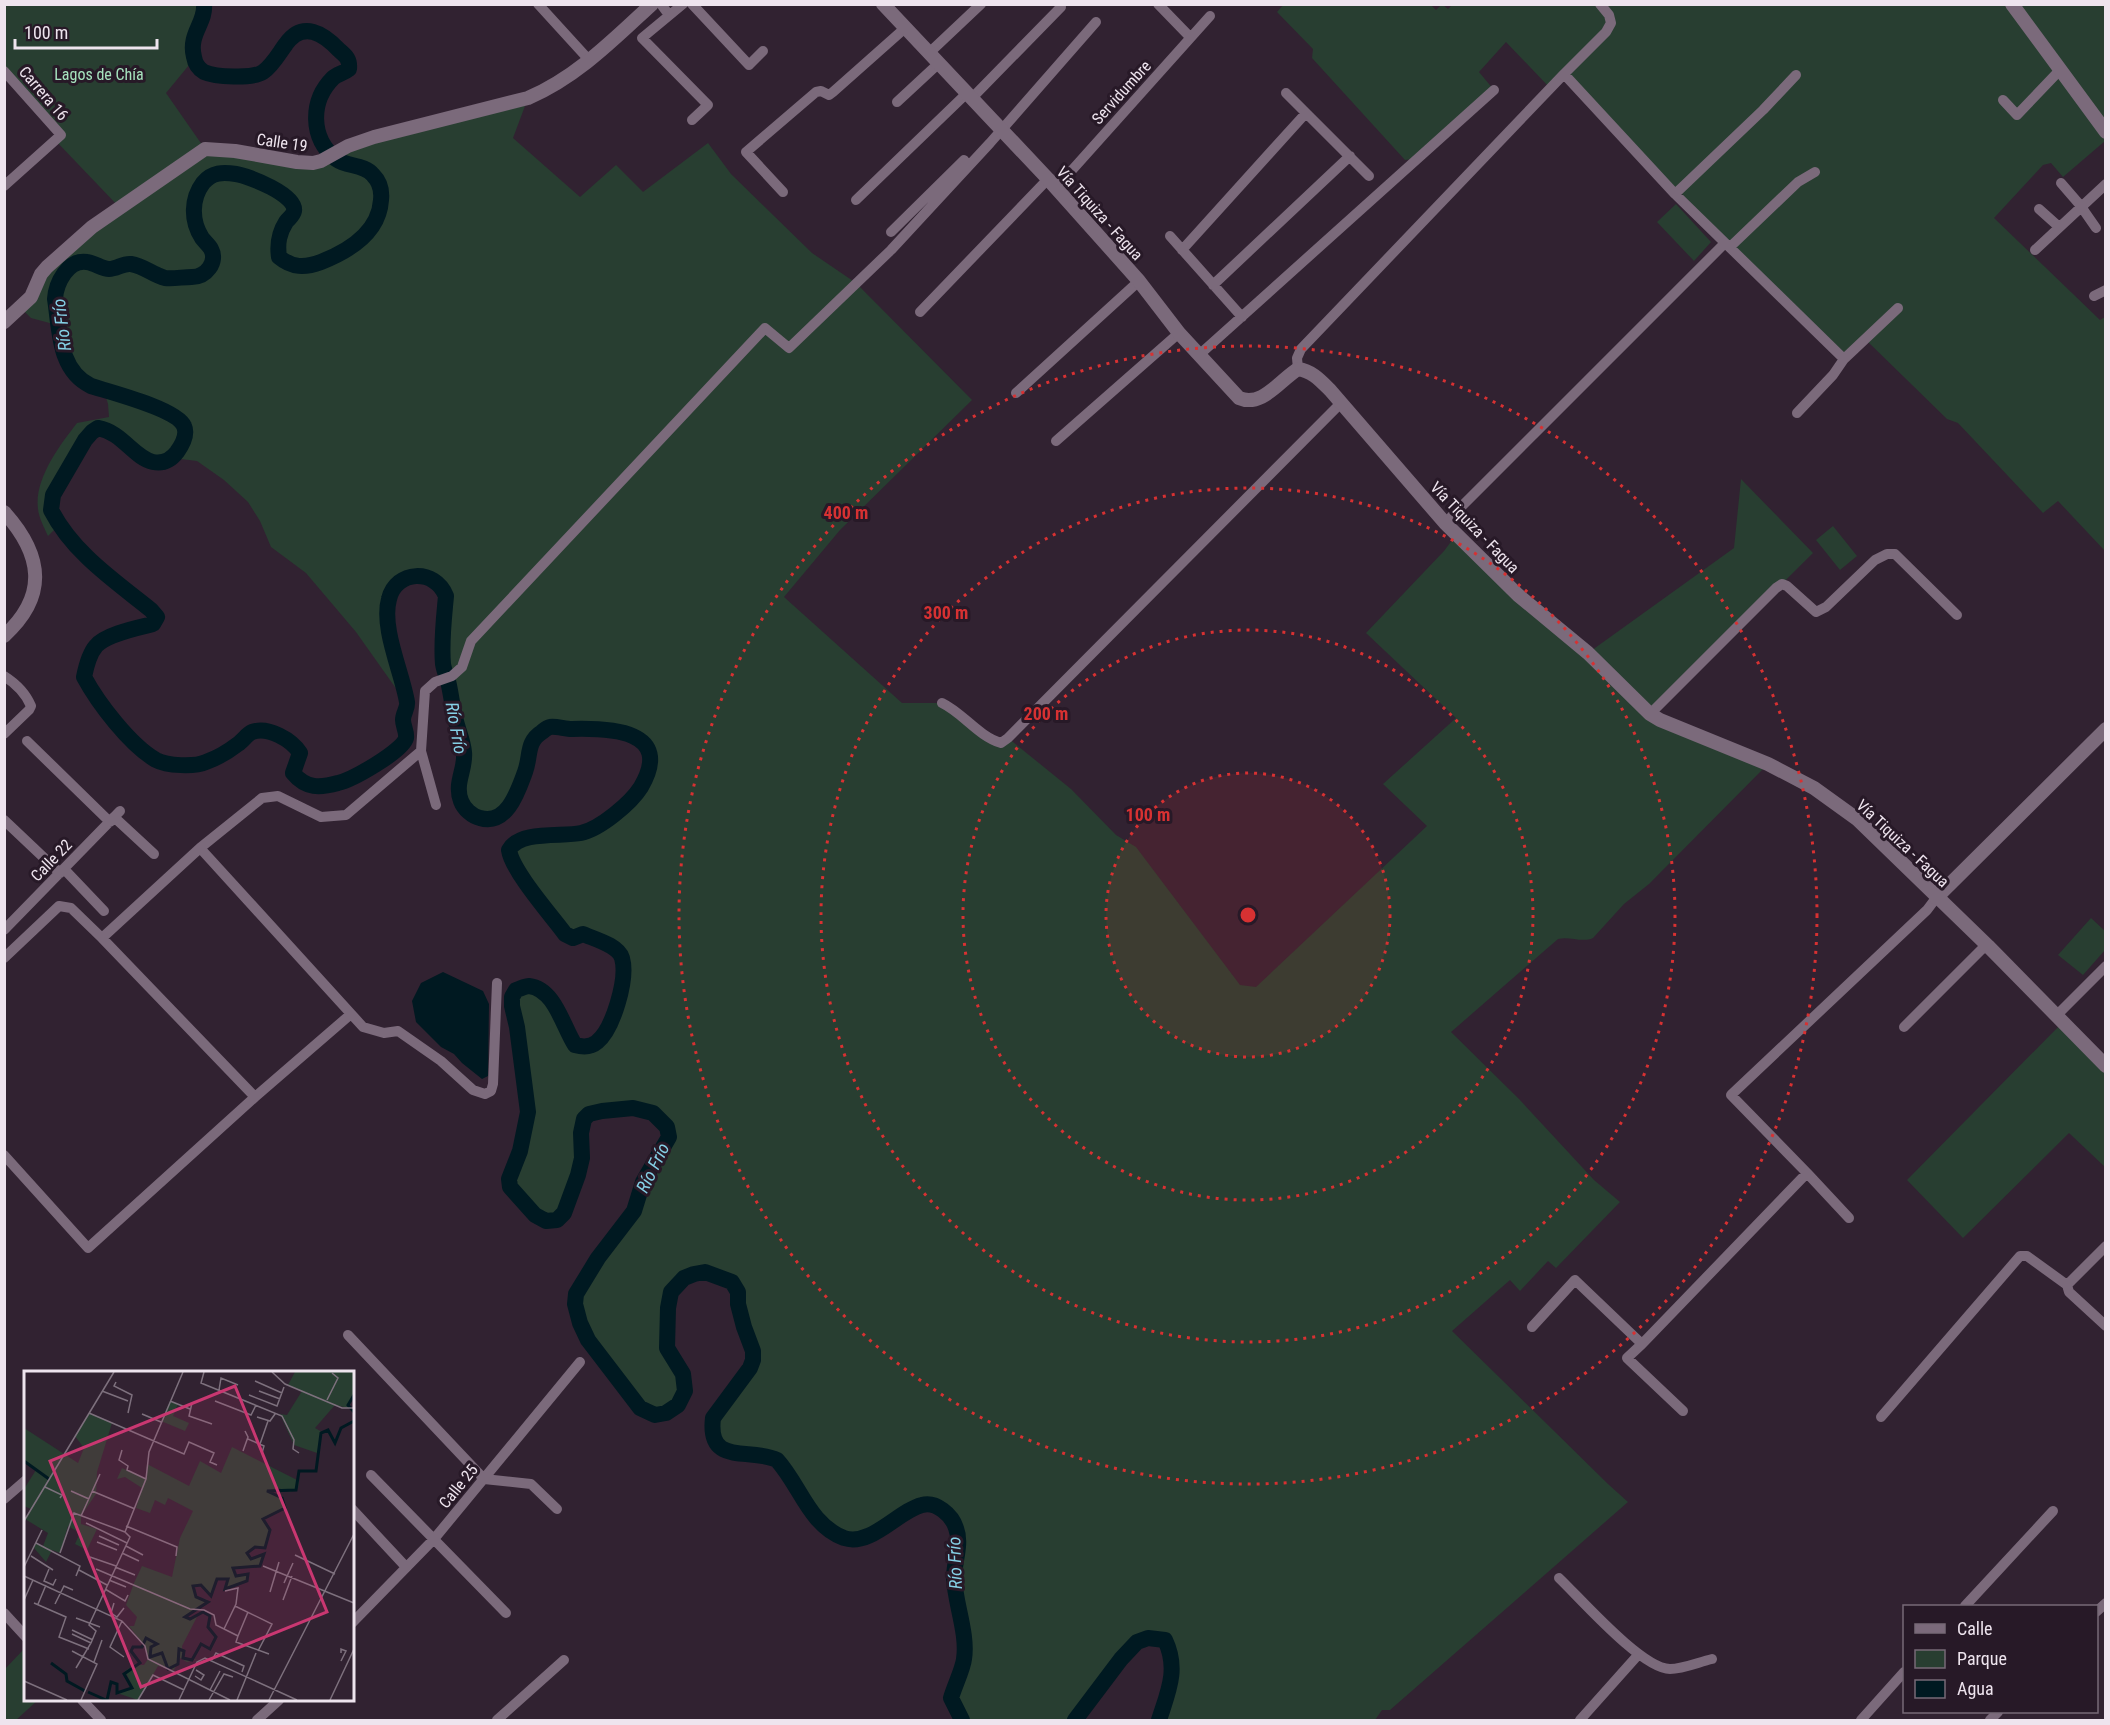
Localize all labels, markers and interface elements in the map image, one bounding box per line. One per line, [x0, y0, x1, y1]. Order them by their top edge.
scale bar [15, 12, 158, 50]
text: 100 m [24, 22, 68, 43]
street label: Servidumbre [1088, 57, 1155, 128]
street label: Carrera 16 [15, 62, 72, 124]
park label: Lagos de Chía [54, 65, 144, 84]
street label: Calle 19 [255, 130, 309, 155]
street label: Vía Tiquiza - Fagua [1053, 163, 1147, 264]
water label: Río Frío [48, 298, 75, 352]
street label: Vía Tiquiza - Fagua [1426, 478, 1523, 577]
text: 400 m [824, 502, 868, 523]
text: 300 m [924, 602, 968, 623]
water label: Río Frío [442, 700, 471, 756]
text: 200 m [1024, 703, 1068, 724]
street label: Vía Tiquiza - Fagua [1852, 796, 1953, 891]
text: 100 m [1126, 804, 1170, 825]
street label: Calle 22 [27, 835, 76, 885]
centre of rings [1238, 905, 1258, 925]
water label: Río Frío [632, 1140, 674, 1196]
inset map [24, 1371, 354, 1701]
street label: Calle 25 [435, 1460, 482, 1512]
water label: Río Frío [943, 1536, 966, 1590]
legend [1903, 1605, 2098, 1713]
text: Calle [1957, 1618, 1993, 1639]
text: Parque [1957, 1648, 2007, 1669]
text: Agua [1957, 1678, 1994, 1699]

